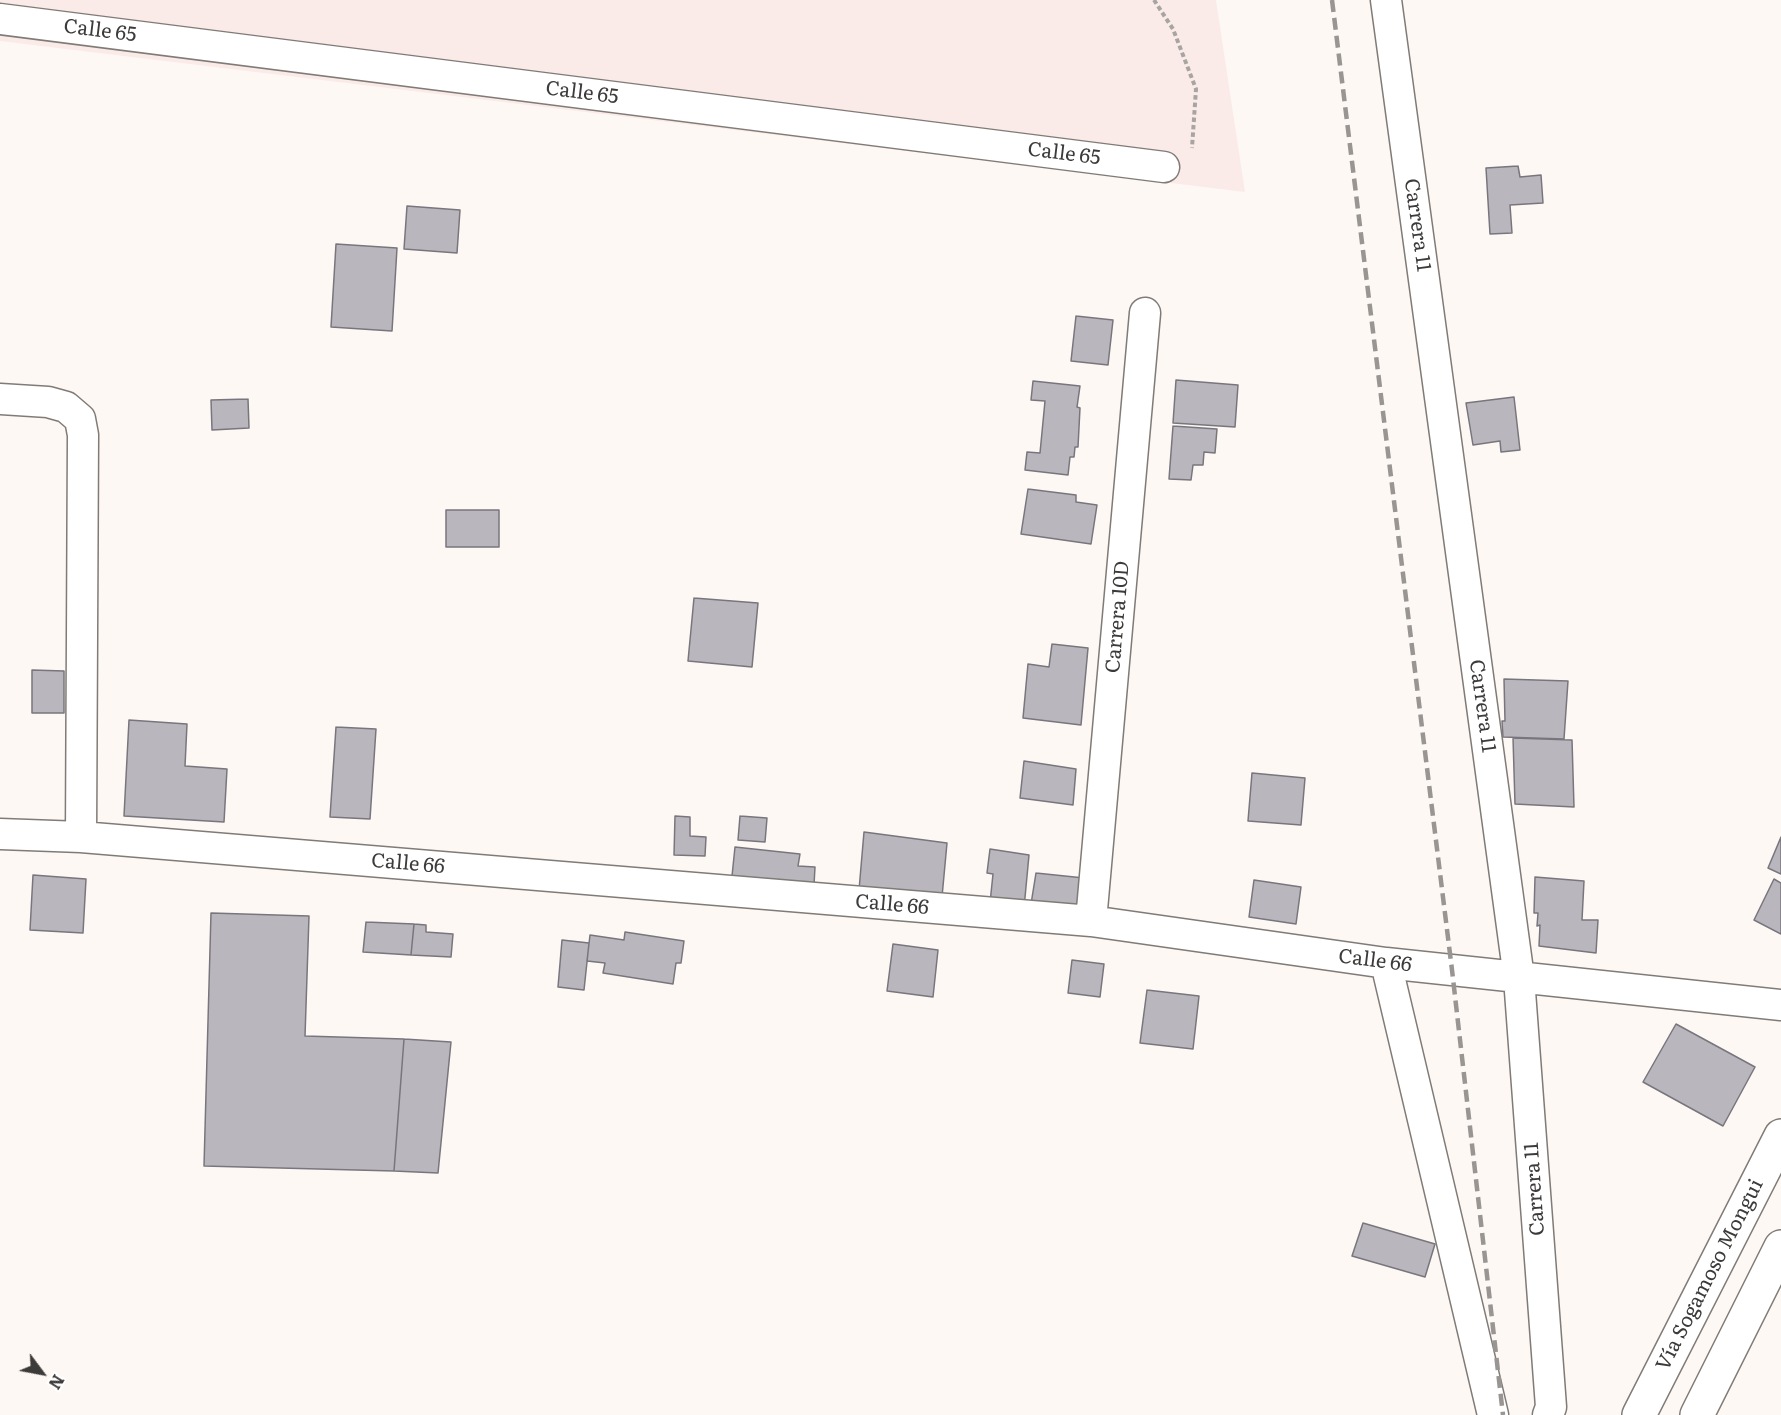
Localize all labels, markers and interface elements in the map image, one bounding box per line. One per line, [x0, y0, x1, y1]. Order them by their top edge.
street label: Calle 65 [62, 15, 138, 47]
street label: Calle 65 [544, 77, 620, 109]
street label: Calle 65 [1026, 138, 1102, 170]
street label: Carrera 11 [1399, 177, 1435, 273]
street label: Carrera 10D [1101, 560, 1135, 674]
street label: Carrera 11 [1464, 658, 1500, 754]
street label: Calle 66 [370, 849, 446, 879]
street label: Calle 66 [854, 890, 930, 920]
street label: Calle 66 [1337, 945, 1413, 977]
street label: Carrera 11 [1520, 1141, 1550, 1237]
street label: Vía Sogamoso Mongui [1651, 1175, 1769, 1375]
north arrow [12, 1343, 72, 1403]
text: N [44, 1370, 71, 1395]

